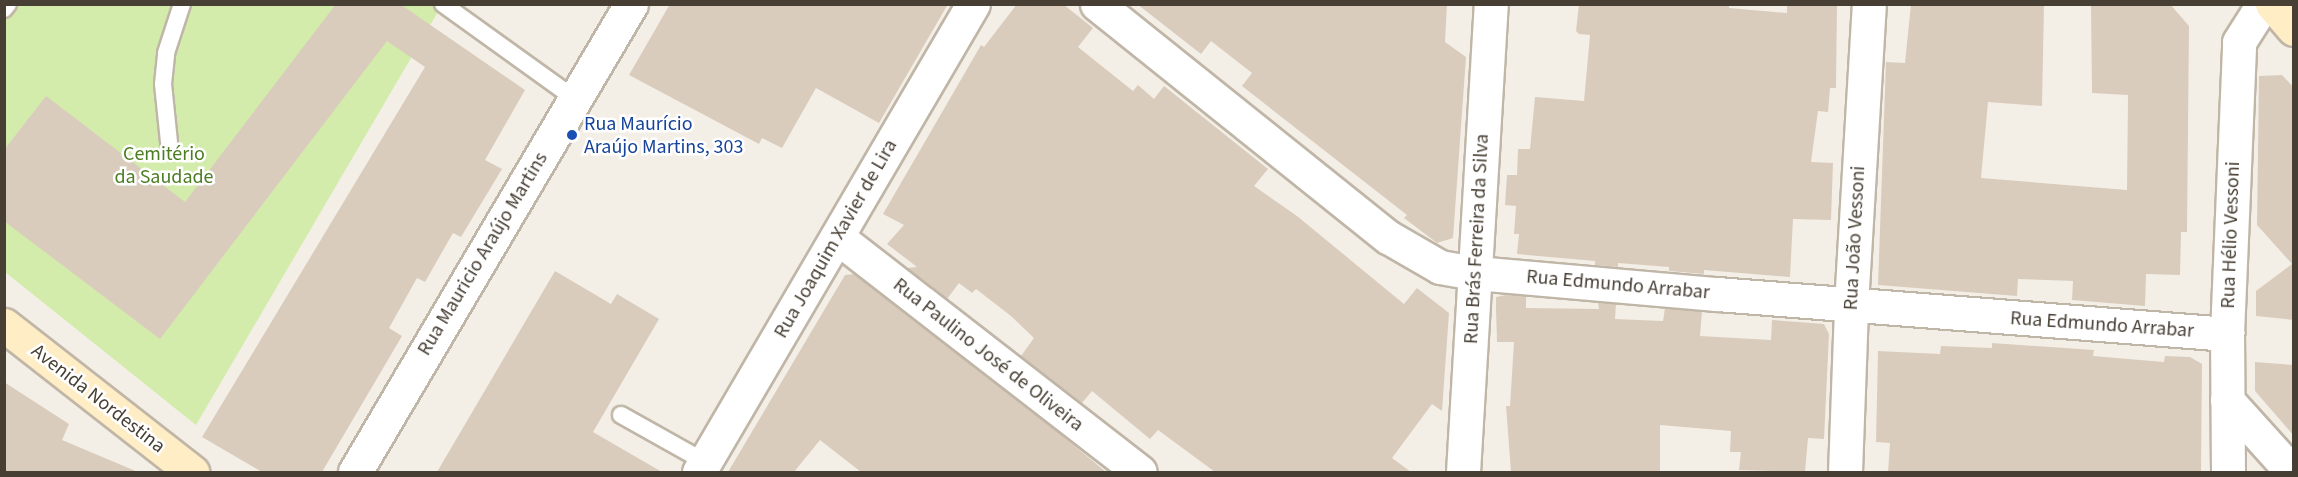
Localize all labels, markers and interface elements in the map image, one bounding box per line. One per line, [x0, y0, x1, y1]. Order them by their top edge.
place label: Rua Maurício Araújo Martins, 303 [584, 112, 743, 159]
marker: Rua Maurício Araújo Martins, 303 [565, 128, 579, 142]
street label: Rua Brás Ferreira da Silva [1460, 133, 1494, 345]
street label: Rua Joaquim Xavier de Lira [769, 135, 903, 343]
park label: Cemitério da Saudade [114, 142, 214, 189]
street label: Rua Mauricio Araújo Martins [413, 148, 553, 360]
street label: Rua Hélio Vessoni [2216, 161, 2246, 309]
street label: Rua João Vessoni [1839, 165, 1871, 311]
street label: Rua Edmundo Arrabar [1525, 265, 1711, 305]
street label: Rua Paulino José de Oliveira [888, 273, 1088, 437]
street label: Rua Edmundo Arrabar [2009, 307, 2195, 343]
street label: Avenida Nordestina [26, 339, 170, 459]

